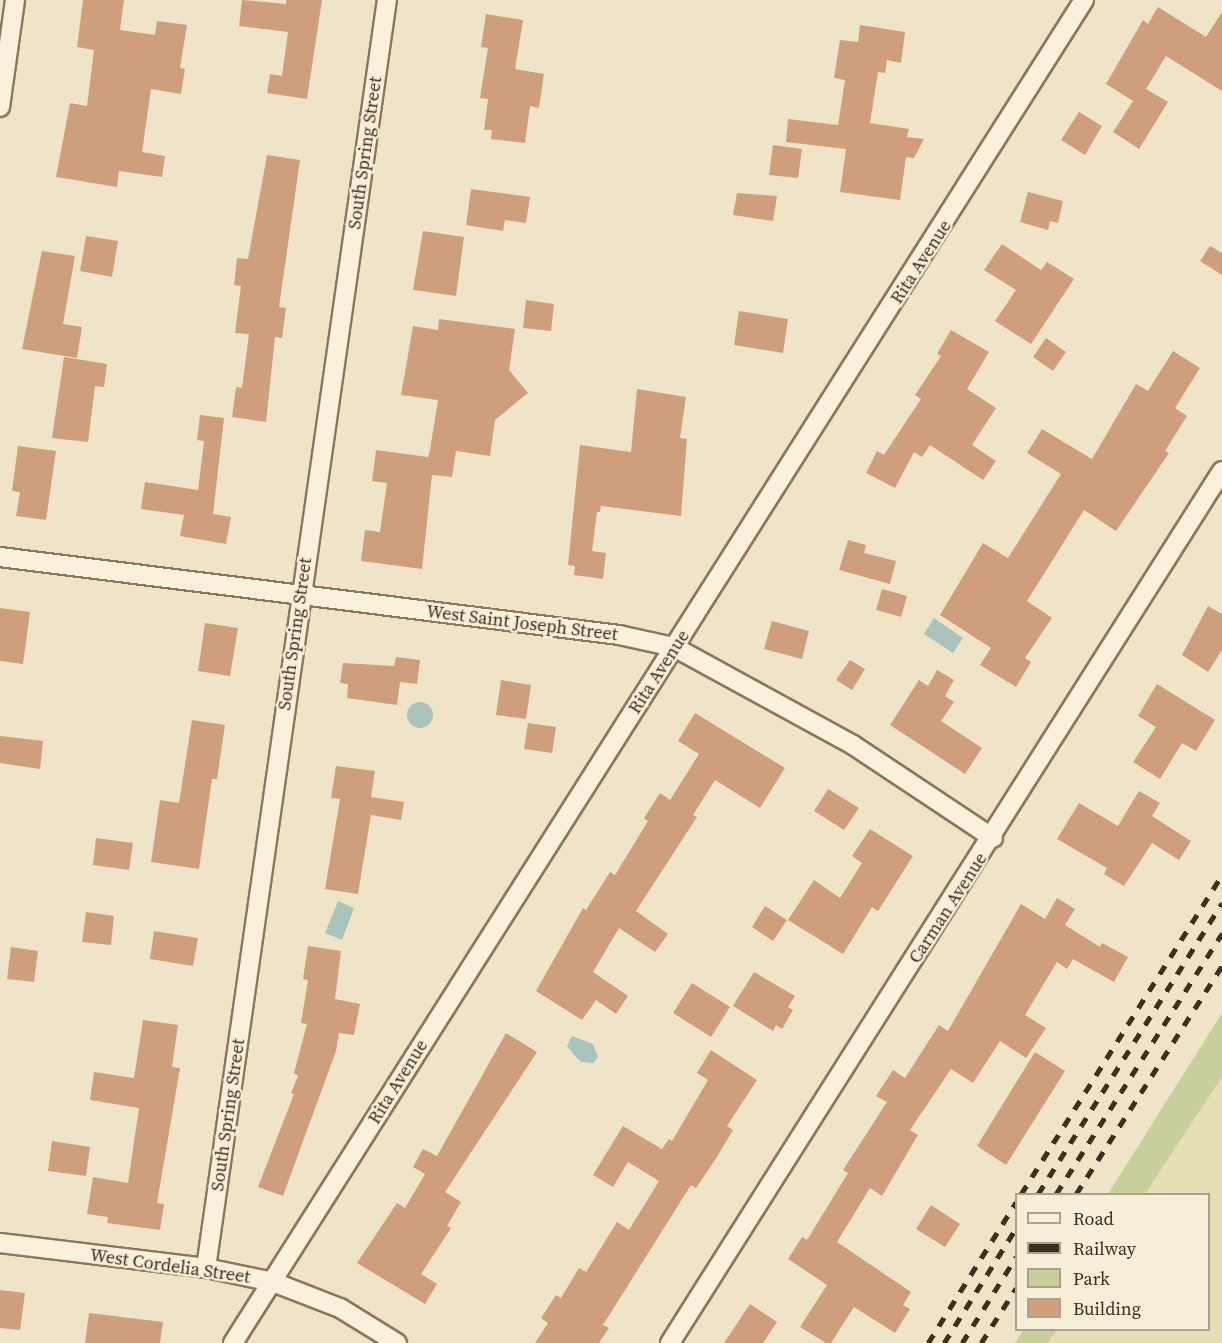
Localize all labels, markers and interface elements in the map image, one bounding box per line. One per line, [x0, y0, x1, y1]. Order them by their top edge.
street label: South Spring Street [344, 75, 386, 231]
street label: Rita Avenue [886, 216, 956, 308]
street label: South Spring Street [274, 556, 316, 712]
street label: West Saint Joseph Street [425, 601, 619, 645]
street label: Rita Avenue [624, 626, 694, 718]
street label: Carman Avenue [904, 849, 992, 967]
street label: Rita Avenue [364, 1036, 432, 1128]
street label: South Spring Street [207, 1037, 249, 1193]
legend [1015, 1193, 1210, 1331]
text: Road [1073, 1206, 1114, 1231]
text: Railway [1073, 1236, 1136, 1261]
street label: West Cordelia Street [88, 1244, 252, 1288]
text: Park [1073, 1266, 1110, 1291]
text: Building [1073, 1296, 1141, 1321]

